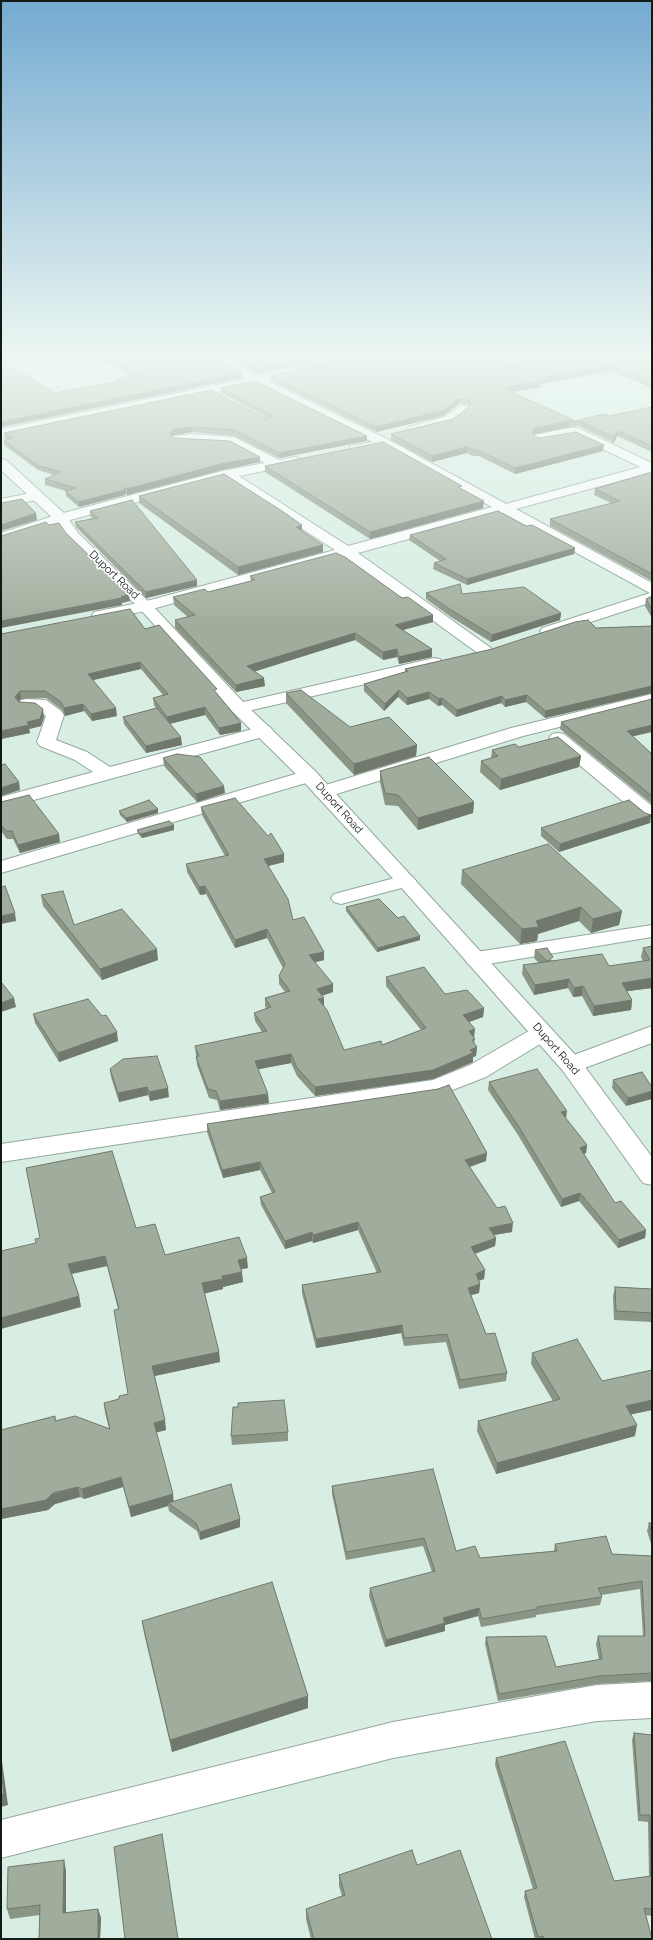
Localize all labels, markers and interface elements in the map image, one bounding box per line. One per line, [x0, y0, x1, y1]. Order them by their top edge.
street label: Duport Road [86, 548, 142, 602]
street label: Duport Road [313, 780, 365, 836]
street label: Duport Road [530, 1020, 582, 1078]

